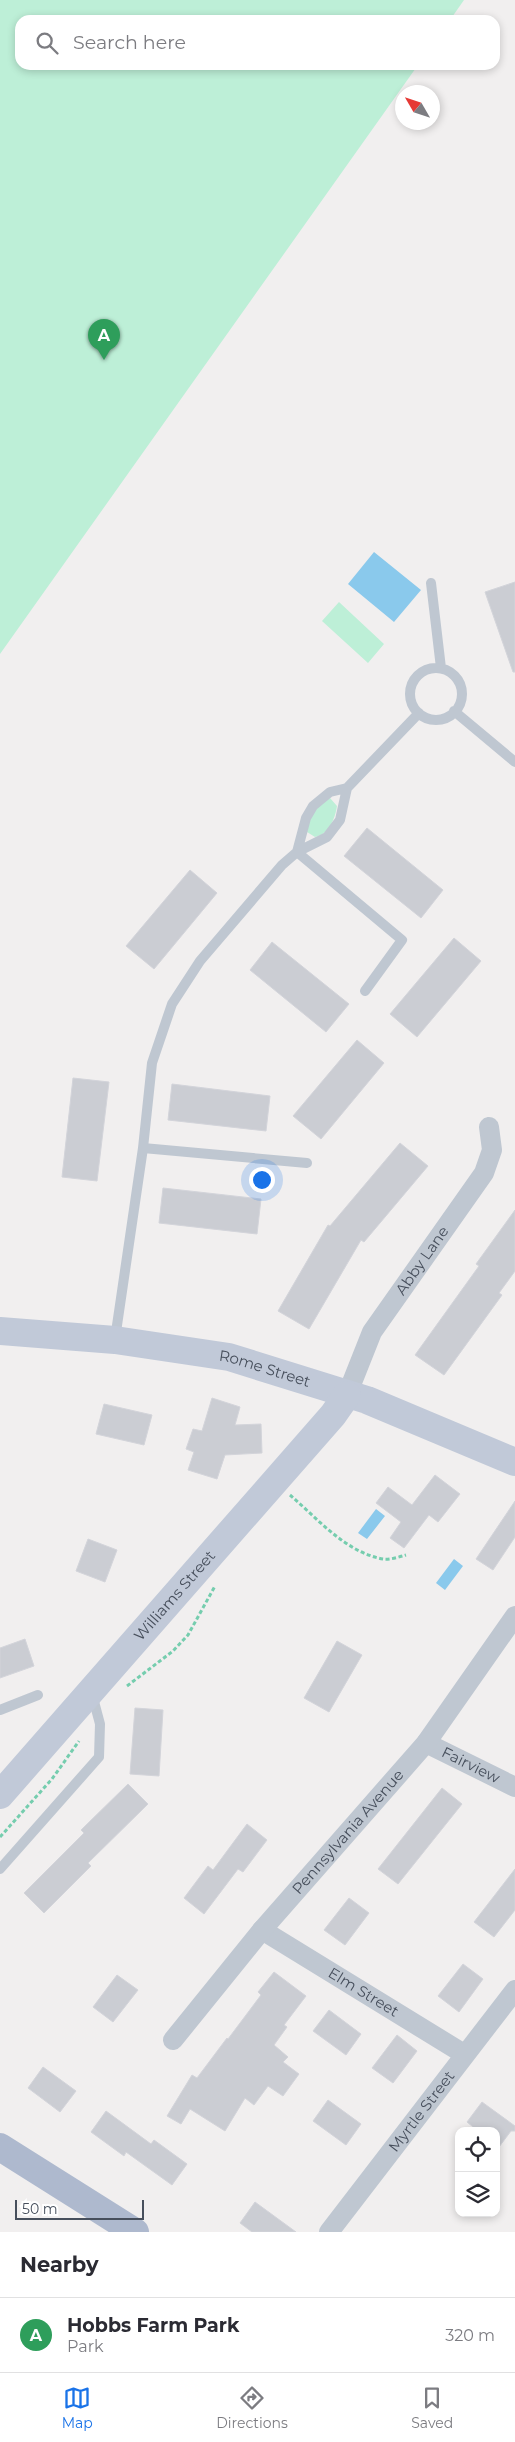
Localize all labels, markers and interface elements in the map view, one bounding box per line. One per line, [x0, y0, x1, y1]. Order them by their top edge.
search box [15, 15, 500, 70]
icon: search [33, 29, 61, 57]
text: Search here [73, 31, 186, 54]
north arrow [395, 85, 440, 130]
pin: A [88, 319, 120, 360]
your location [249, 1167, 275, 1193]
street label: Abby Lane [391, 1222, 453, 1299]
street label: Rome Street [218, 1346, 313, 1391]
street label: Williams Street [130, 1546, 219, 1645]
street label: Fairview [439, 1742, 504, 1787]
street label: Pennsylvania Avenue [288, 1765, 407, 1898]
street label: Elm Street [325, 1963, 402, 2021]
street label: Myrtle Street [384, 2067, 458, 2156]
map controls [455, 2127, 500, 2217]
button: locate [455, 2127, 500, 2172]
button: layers [455, 2172, 500, 2217]
scale bar [15, 2197, 144, 2220]
text: 50 m [22, 2200, 58, 2218]
text: Nearby [20, 2252, 99, 2277]
text: Hobbs Farm Park [67, 2314, 239, 2337]
text: A [30, 2326, 42, 2345]
text: 320 m [445, 2326, 495, 2345]
text: Park [67, 2337, 104, 2356]
tab: Map [62, 2384, 93, 2432]
tab: Directions [216, 2384, 288, 2432]
tab: Saved [411, 2384, 453, 2432]

